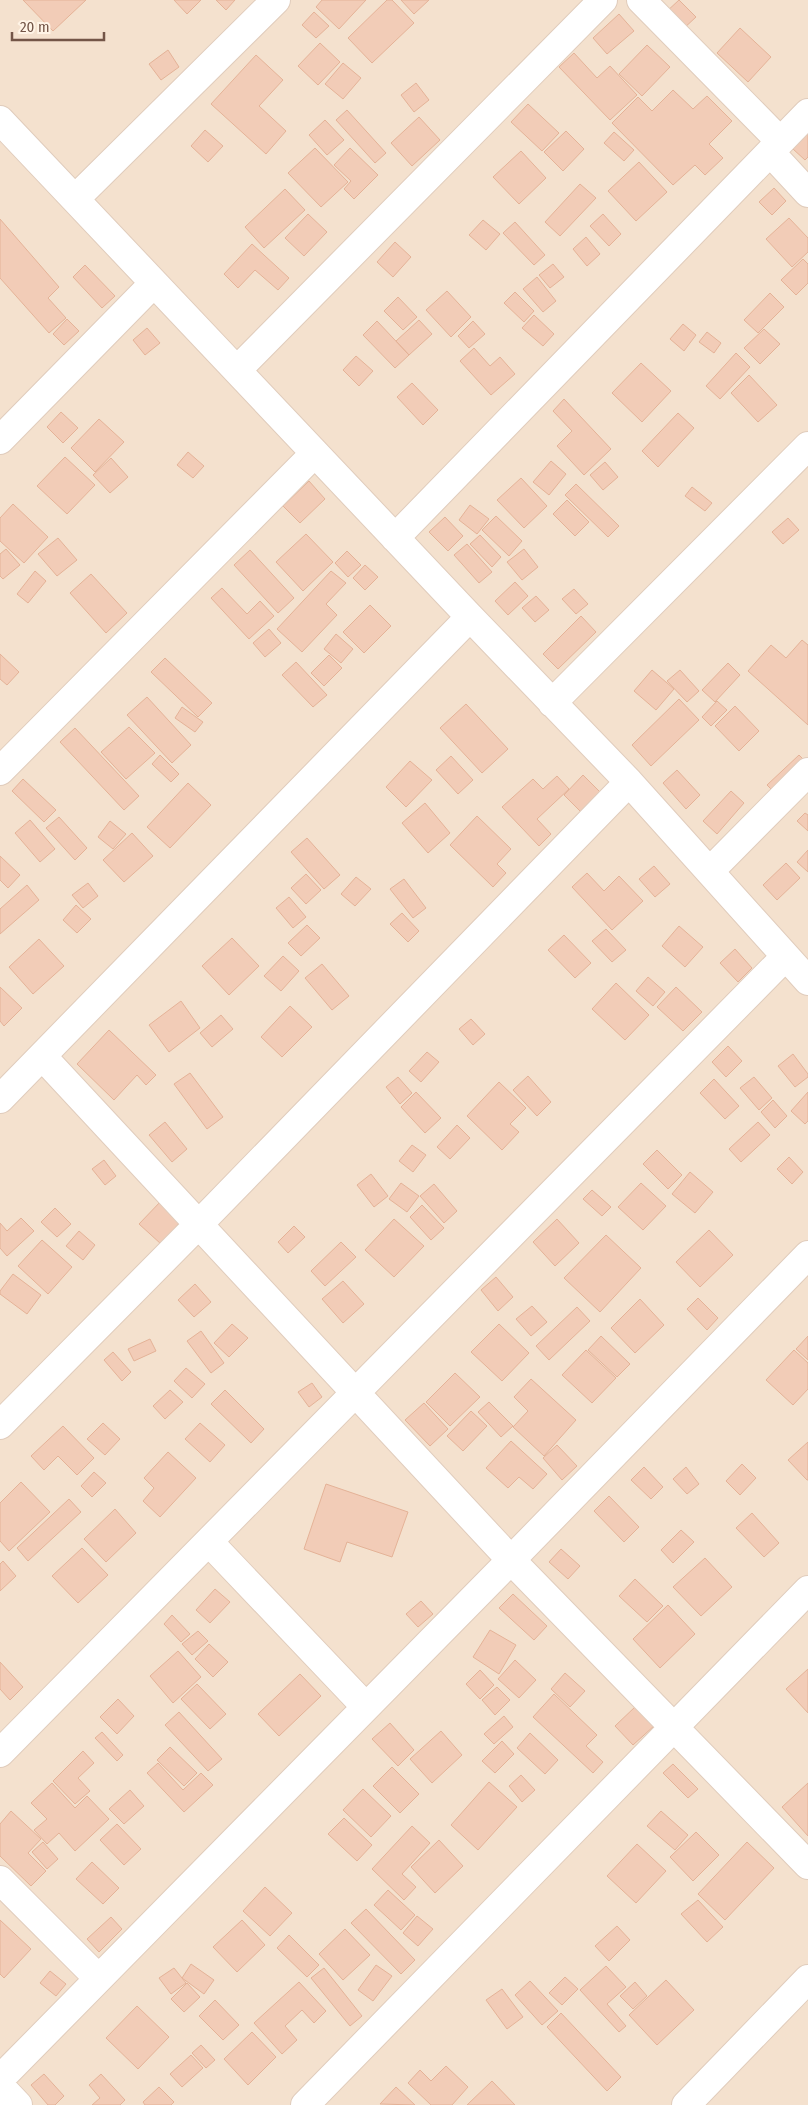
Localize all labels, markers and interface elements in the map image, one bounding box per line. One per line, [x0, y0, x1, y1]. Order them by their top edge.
scale bar [12, 10, 105, 42]
text: 20 m [20, 18, 50, 36]

